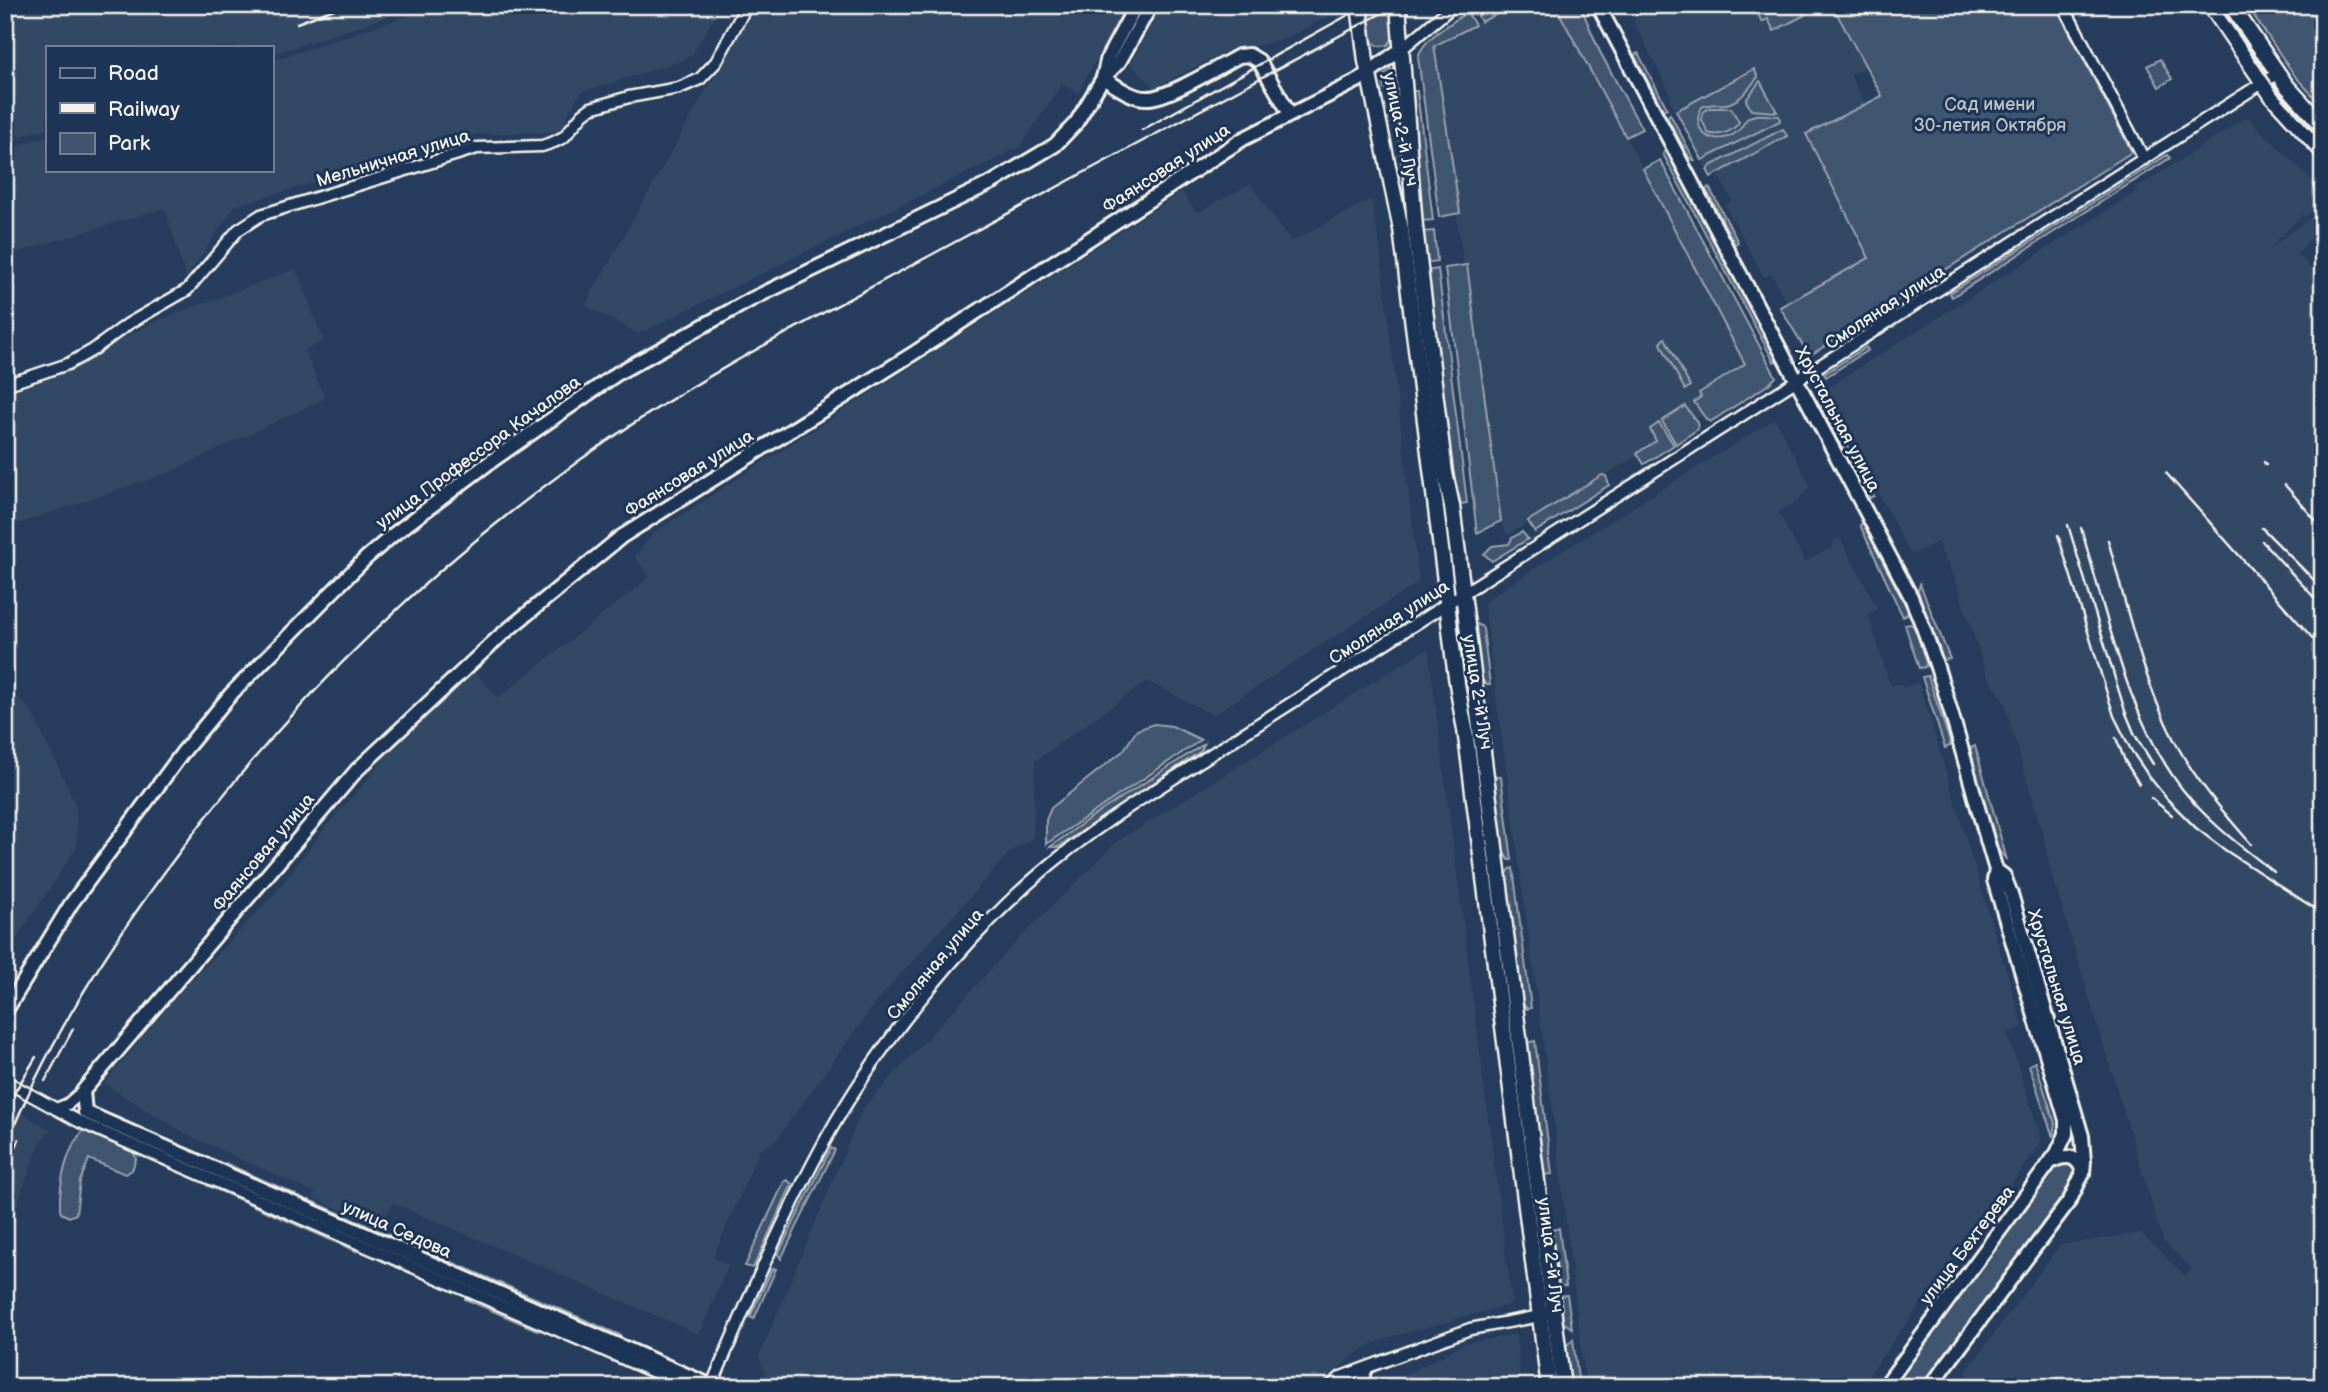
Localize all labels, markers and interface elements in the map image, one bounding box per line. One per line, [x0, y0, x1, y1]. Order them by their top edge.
legend [46, 46, 273, 172]
text: Road [108, 61, 159, 86]
street label: улица 2-й Луч [1378, 70, 1423, 188]
park label: Сад имени 30-летия Октября [1914, 94, 2066, 136]
text: Railway [108, 97, 180, 122]
street label: Фаянсовая улица [1099, 119, 1234, 217]
street label: Мельничная улица [314, 125, 473, 192]
text: Park [108, 131, 151, 156]
street label: Смоляная улица [1821, 261, 1950, 354]
street label: Хрустальная улица [1790, 343, 1885, 496]
street label: улица Профессора Качалова [372, 371, 585, 534]
street label: Фаянсовая улица [621, 425, 758, 521]
street label: Смоляная улица [1325, 576, 1454, 669]
street label: улица 2-й Луч [1458, 633, 1497, 751]
street label: Фаянсовая улица [208, 789, 319, 916]
street label: Смоляная улица [883, 904, 988, 1024]
street label: Хрустальная улица [2023, 907, 2090, 1068]
street label: улица Бехтерева [1916, 1181, 2019, 1309]
street label: улица Седова [339, 1196, 455, 1263]
street label: улица 2-й Луч [1533, 1196, 1568, 1314]

